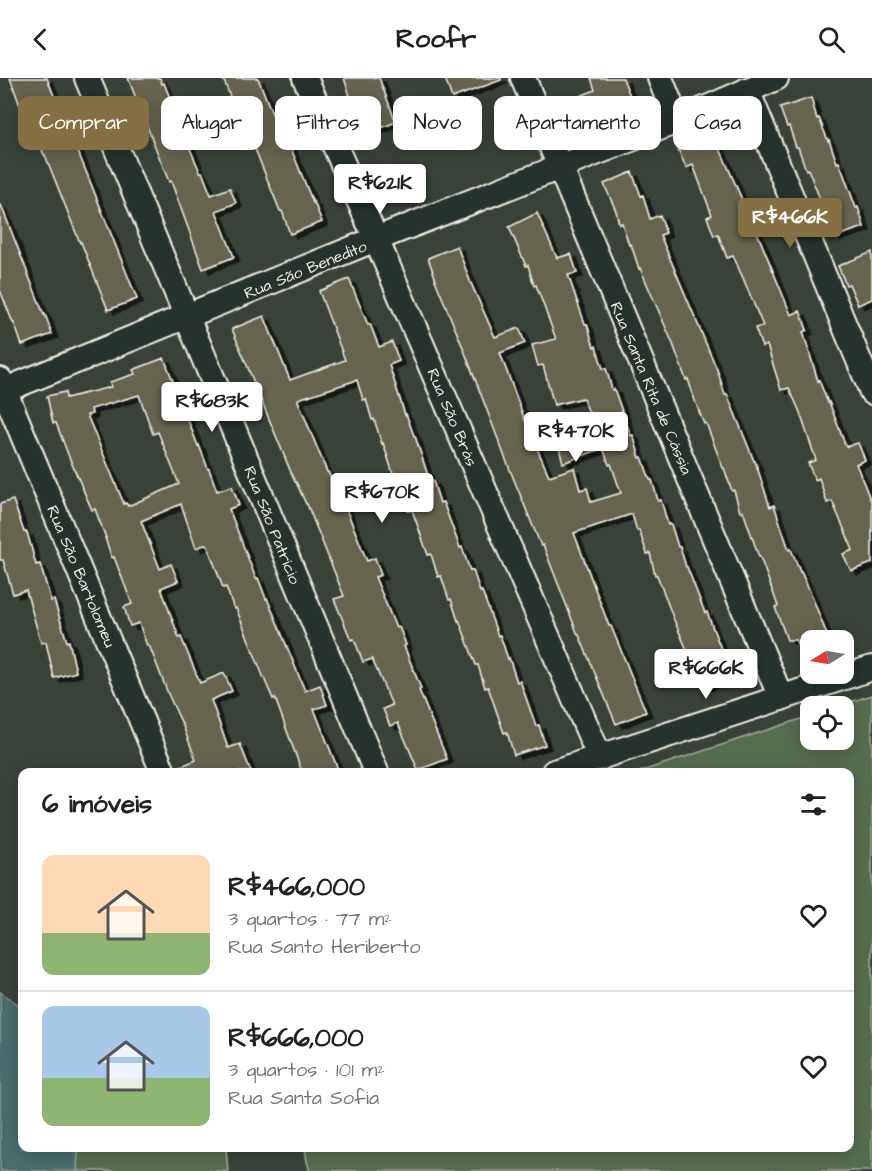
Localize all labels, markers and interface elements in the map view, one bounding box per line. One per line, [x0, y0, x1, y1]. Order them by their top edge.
text: Roofr [396, 20, 476, 58]
icon: back [24, 23, 57, 56]
icon: search [815, 23, 848, 56]
chip: Comprar [18, 96, 149, 150]
chip: Alugar [161, 96, 263, 150]
chip: Filtros [275, 96, 381, 150]
chip: Novo [393, 96, 482, 150]
chip: Apartamento [494, 96, 661, 150]
chip: Casa [673, 96, 762, 150]
pin: R$621K [331, 164, 429, 215]
text: R$621K [348, 169, 412, 197]
pin: R$466K [741, 198, 839, 249]
text: R$466K [752, 203, 828, 231]
street label: Rua São Benedito [241, 235, 370, 305]
street label: Rua Santa Rita de Cássia [605, 299, 697, 478]
street label: Rua São Brás [422, 365, 483, 470]
pin: R$683K [163, 382, 261, 433]
text: R$683K [175, 387, 249, 415]
pin: R$470K [527, 412, 625, 463]
text: R$470K [538, 417, 614, 445]
street label: Rua São Patrício [238, 463, 306, 588]
pin: R$670K [333, 473, 431, 524]
text: R$670K [345, 478, 419, 506]
street label: Rua São Bartolomeu [41, 502, 121, 651]
north arrow [800, 630, 854, 684]
map controls [800, 630, 854, 750]
pin: R$666K [657, 649, 755, 700]
text: R$666K [668, 654, 744, 682]
button: locate [800, 696, 854, 750]
text: 6 imóveis [42, 786, 152, 822]
icon: filters [797, 788, 830, 821]
text: R$466,000 [228, 869, 365, 905]
icon: home [90, 879, 162, 951]
icon: heart [797, 899, 830, 932]
text: 3 quartos · 77 m² [228, 905, 392, 933]
text: Rua Santo Heriberto [228, 933, 420, 961]
text: R$666,000 [228, 1020, 364, 1056]
icon: home [90, 1030, 162, 1102]
icon: heart [797, 1050, 830, 1083]
text: 3 quartos · 101 m² [228, 1056, 385, 1084]
text: Rua Santa Sofia [228, 1084, 379, 1112]

